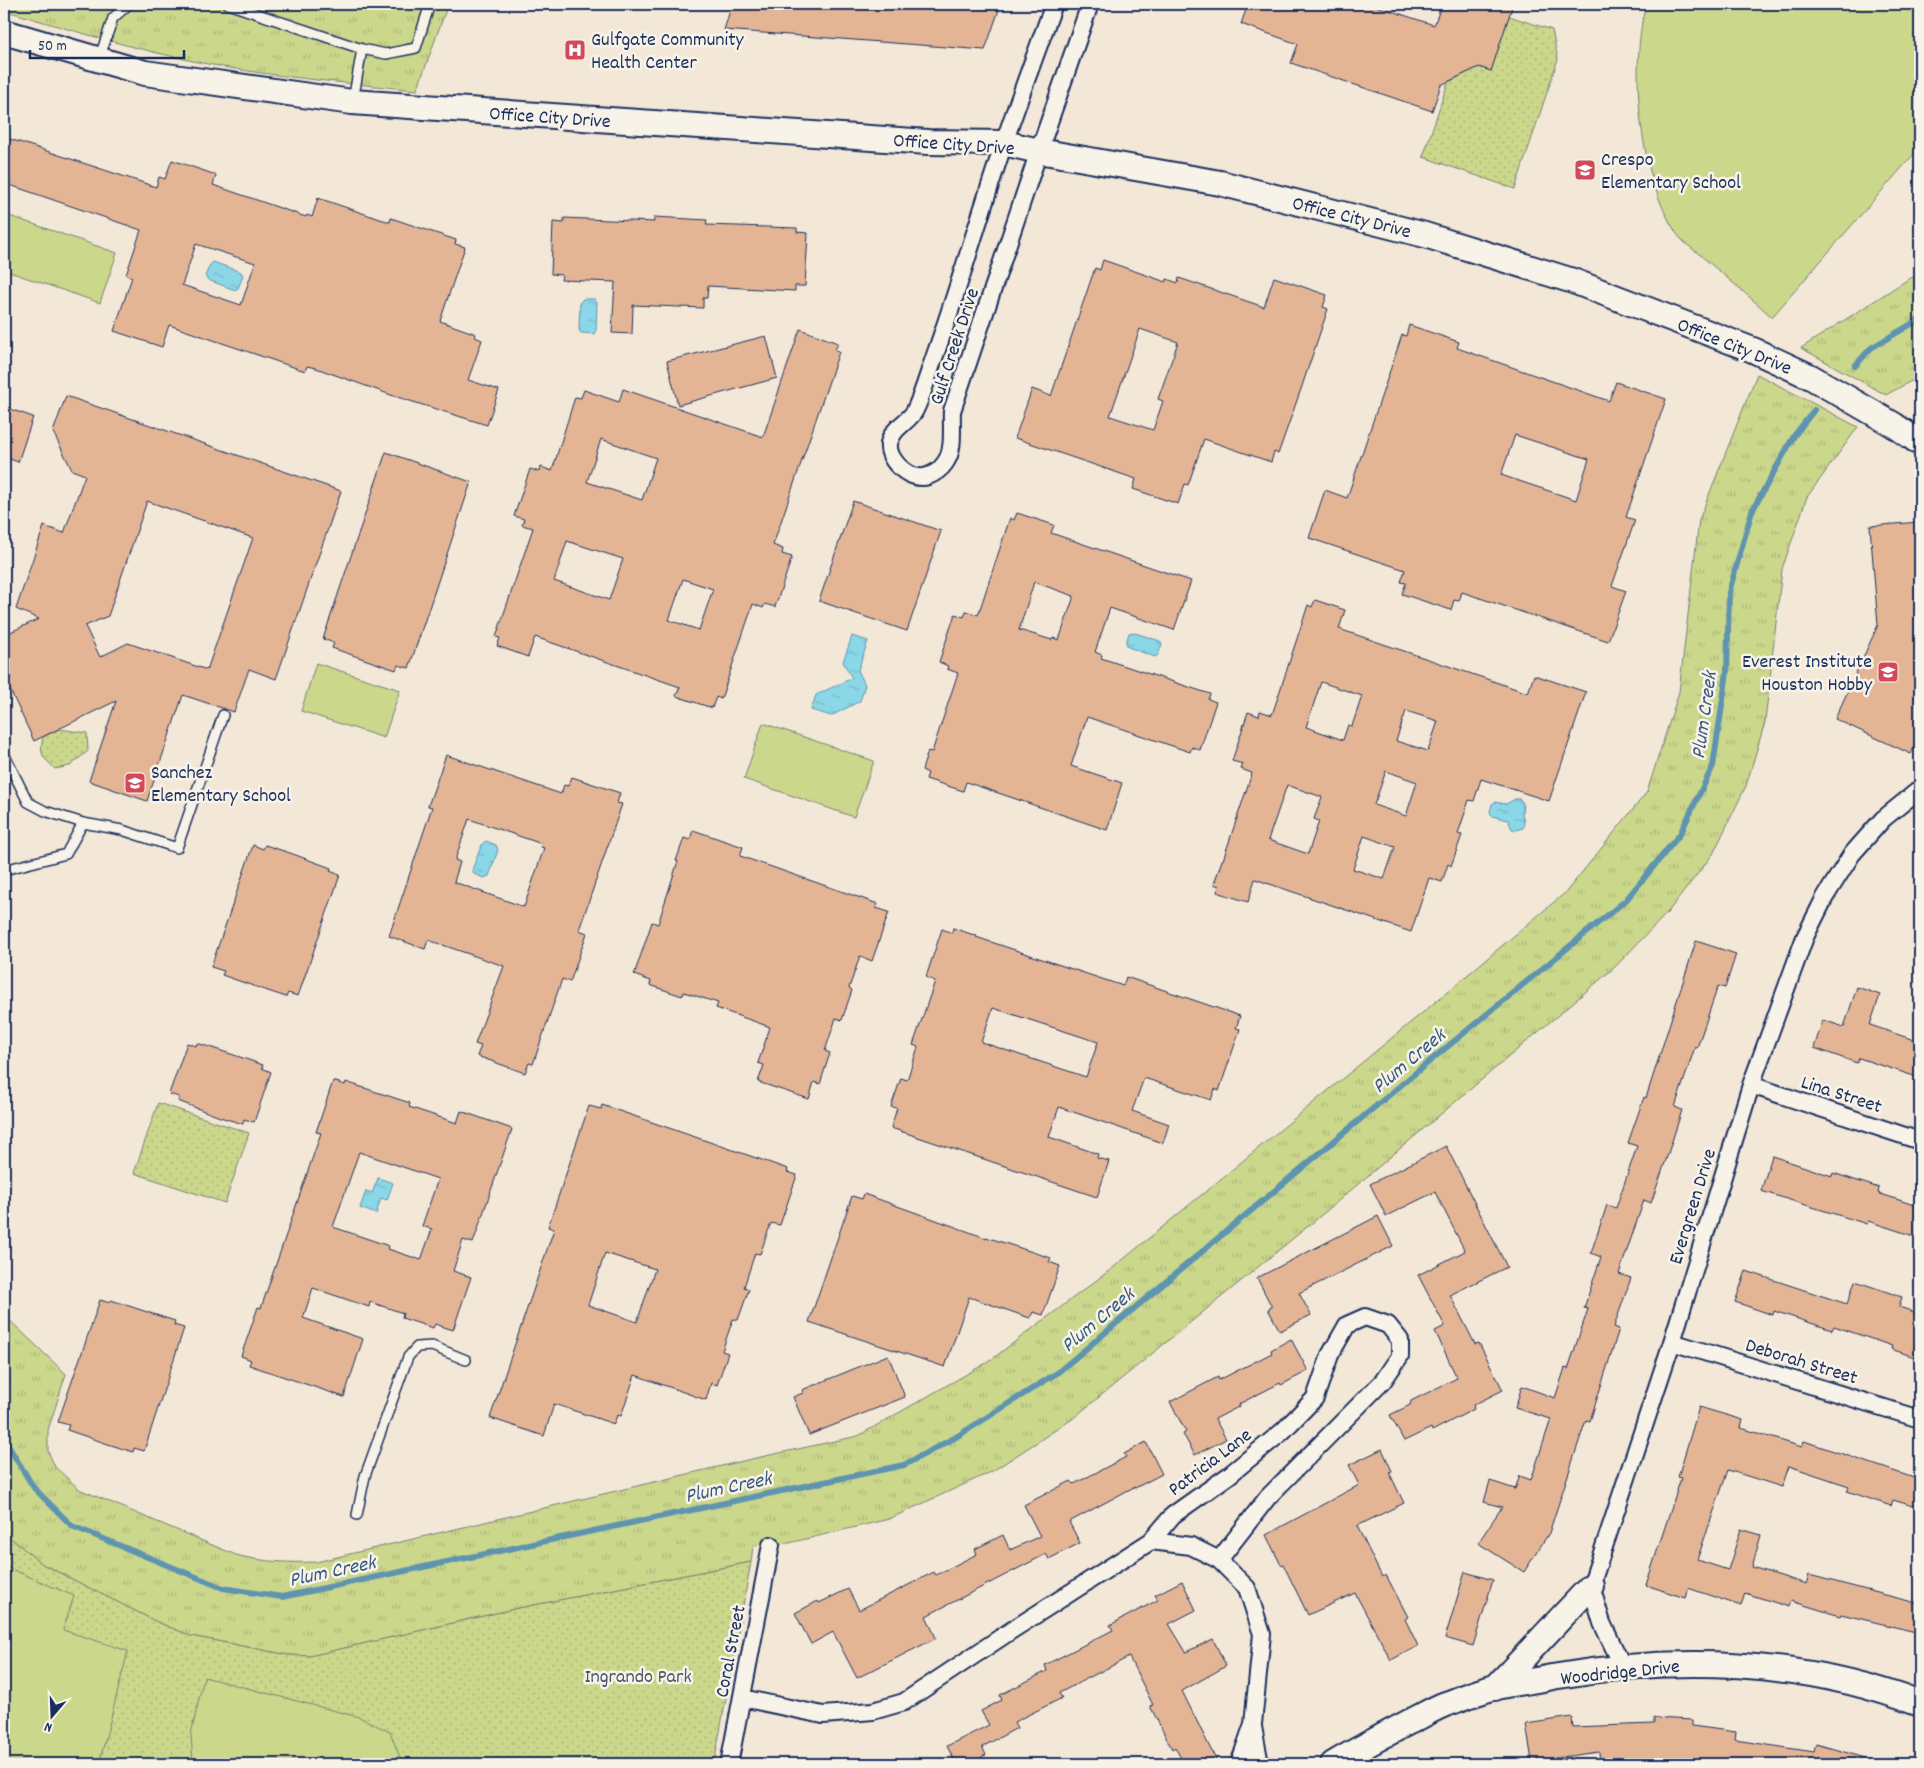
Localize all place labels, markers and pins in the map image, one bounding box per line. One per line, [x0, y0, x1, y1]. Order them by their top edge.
place label: Gulfgate Community Health Center [591, 27, 745, 78]
hospital icon: Gulfgate Community Health Center [563, 38, 587, 62]
place label: Crespo Elementary School [1601, 147, 1741, 198]
school or university icon: Crespo Elementary School [1573, 158, 1597, 182]
place label: Everest Institute Houston Hobby [1742, 649, 1873, 700]
school or university icon: Everest Institute Houston Hobby [1876, 660, 1900, 684]
place label: Sanchez Elementary School [151, 760, 291, 811]
school or university icon: Sanchez Elementary School [123, 771, 147, 795]

